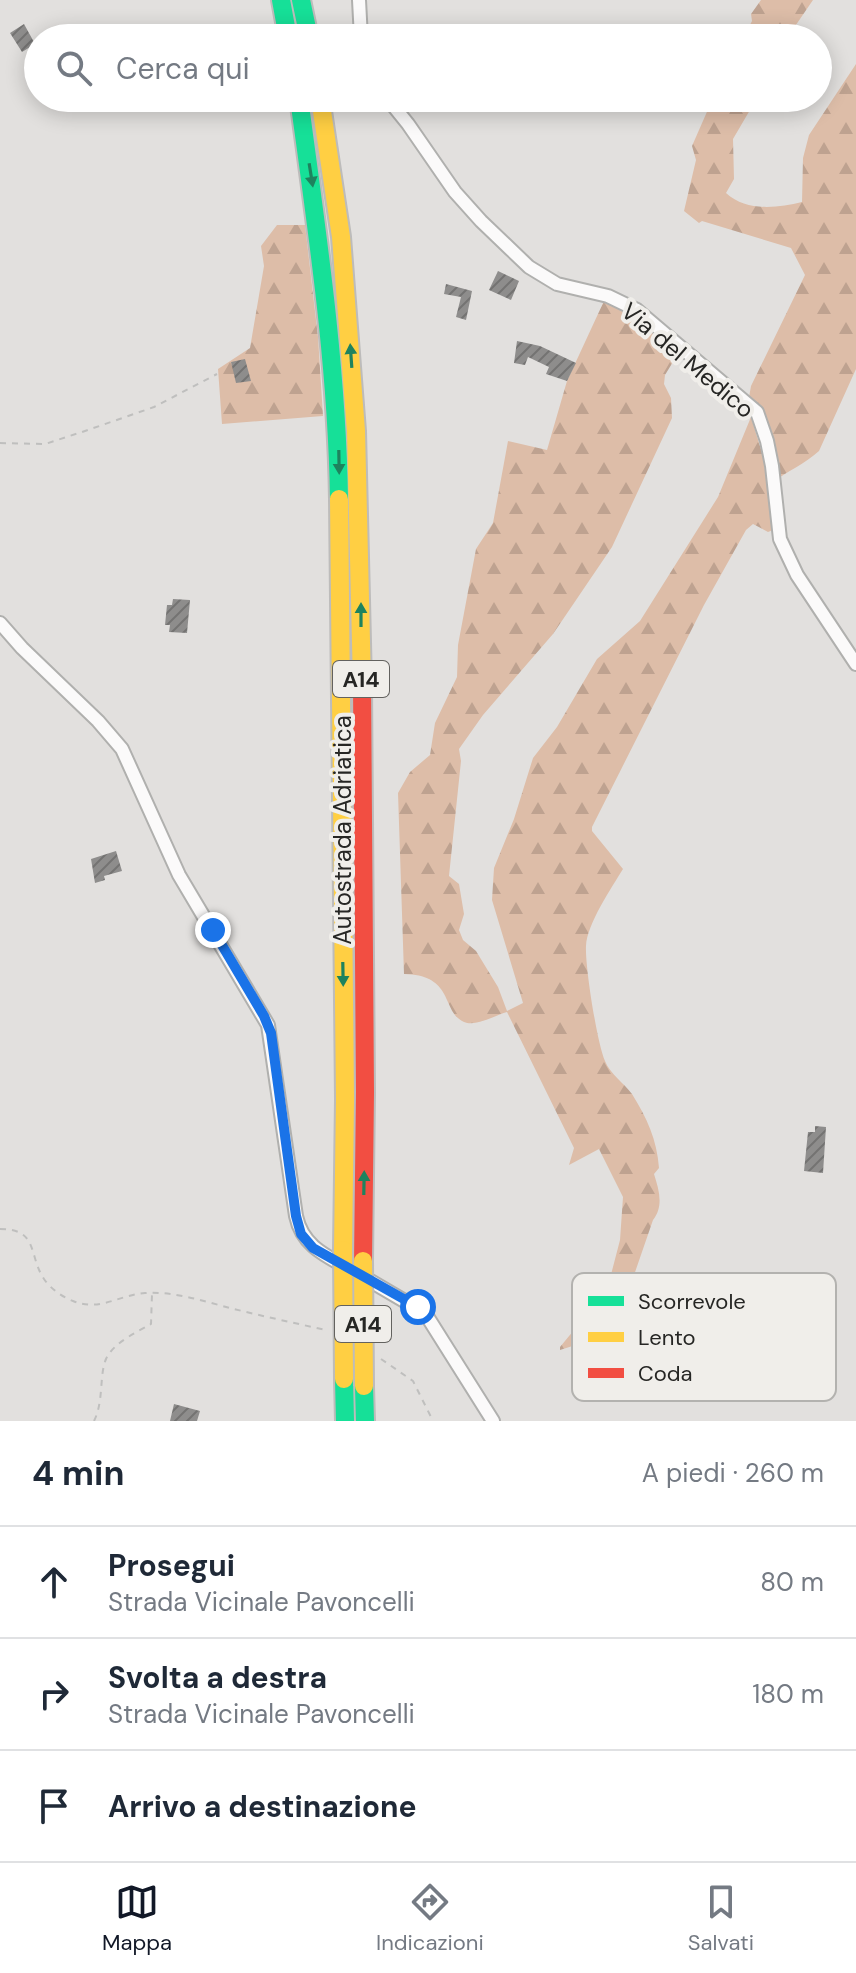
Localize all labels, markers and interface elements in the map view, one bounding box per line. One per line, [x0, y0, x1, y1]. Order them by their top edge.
search box [24, 24, 832, 112]
icon: search [52, 46, 96, 90]
text: Cerca qui [116, 49, 250, 88]
one-way arrow [305, 163, 318, 188]
street label: Via del Medico [615, 295, 761, 425]
one-way arrow [344, 343, 357, 368]
one-way arrow [333, 450, 345, 475]
one-way arrow [355, 602, 367, 627]
road number: A14 [333, 661, 389, 697]
street label: Autostrada Adriatica [327, 715, 358, 945]
route end [195, 912, 231, 948]
one-way arrow [337, 962, 349, 987]
one-way arrow [357, 1170, 370, 1195]
legend [572, 1273, 836, 1401]
text: Scorrevole [638, 1287, 746, 1316]
route start [400, 1289, 436, 1325]
road number: A14 [335, 1306, 391, 1342]
text: Lento [638, 1323, 696, 1352]
text: Coda [638, 1359, 693, 1388]
text: 4 min [32, 1451, 124, 1496]
text: A piedi · 260 m [642, 1456, 824, 1490]
text: Prosegui [108, 1546, 235, 1585]
icon: ahead [32, 1560, 76, 1604]
text: 80 m [760, 1565, 824, 1599]
text: Strada Vicinale Pavoncelli [108, 1585, 415, 1619]
text: Svolta a destra [108, 1658, 327, 1697]
icon: right [32, 1672, 76, 1716]
text: 180 m [752, 1677, 824, 1711]
text: Strada Vicinale Pavoncelli [108, 1697, 415, 1731]
icon: arrive [32, 1784, 76, 1828]
text: Arrivo a destinazione [108, 1787, 417, 1826]
tab: Mappa [102, 1880, 172, 1957]
tab: Indicazioni [376, 1880, 484, 1957]
tab: Salvati [688, 1880, 754, 1957]

